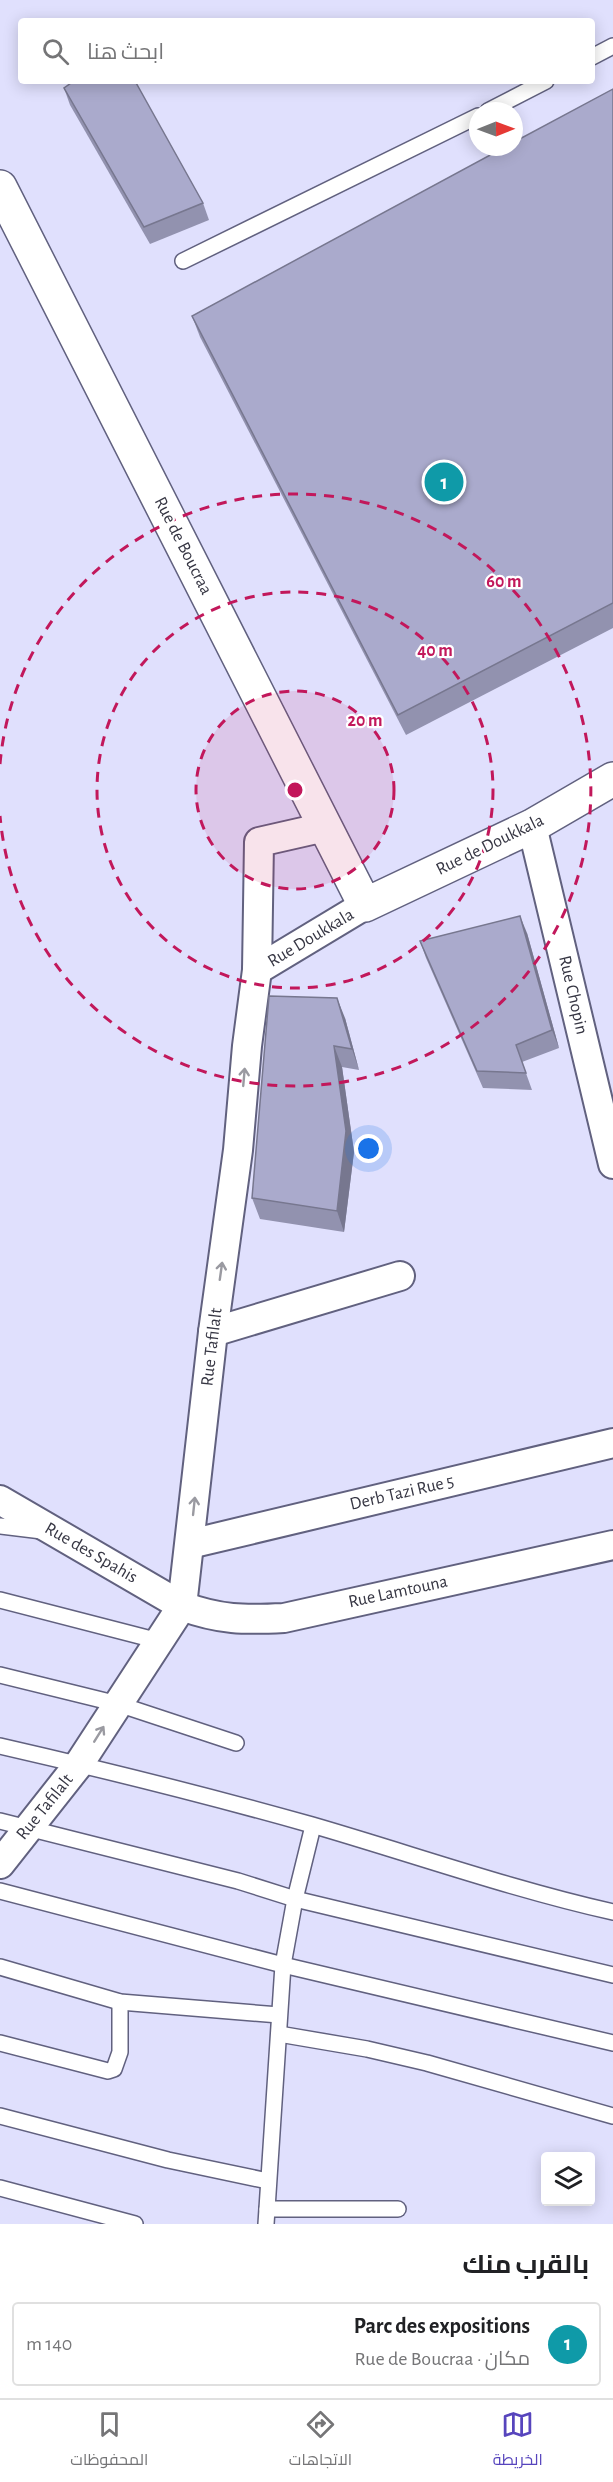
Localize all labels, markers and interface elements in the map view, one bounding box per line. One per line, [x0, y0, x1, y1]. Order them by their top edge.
search box [18, 18, 595, 84]
icon: search [39, 35, 72, 68]
text: ابحث هنا [87, 41, 164, 63]
north arrow [469, 102, 523, 156]
pin: 1 [424, 460, 464, 504]
street label: Rue de Boucraa [151, 494, 215, 598]
text: 60 m [486, 573, 522, 591]
text: 40 m [417, 642, 453, 660]
text: 20 m [347, 712, 383, 730]
centre of rings [285, 780, 305, 800]
street label: Rue de Doukkala [433, 811, 547, 879]
street label: Rue Doukkala [265, 905, 357, 971]
street label: Rue Chopin [555, 954, 591, 1036]
one-way arrow [239, 1068, 250, 1088]
your location [354, 1134, 383, 1163]
one-way arrow [216, 1261, 227, 1281]
street label: Rue Tafilalt [198, 1307, 226, 1387]
street label: Derb Tazi Rue 5 [348, 1472, 456, 1514]
one-way arrow [189, 1497, 200, 1517]
street label: Rue des Spahis [42, 1519, 140, 1587]
street label: Rue Lamtouna [347, 1573, 449, 1611]
one-way arrow [92, 1725, 105, 1742]
street label: Rue Tafilalt [13, 1771, 77, 1843]
map controls [541, 2152, 595, 2206]
button: layers [541, 2152, 595, 2206]
text: بالقرب منك [462, 2252, 589, 2278]
text: Parc des expositions [354, 2315, 530, 2337]
text: 140 m [26, 2334, 72, 2354]
text: 1 [564, 2334, 571, 2354]
text: مكان · Rue de Boucraa [355, 2349, 530, 2369]
tab: المحفوظات [70, 2408, 148, 2474]
tab: الاتجاهات [289, 2408, 352, 2474]
tab: الخريطة [493, 2408, 543, 2474]

